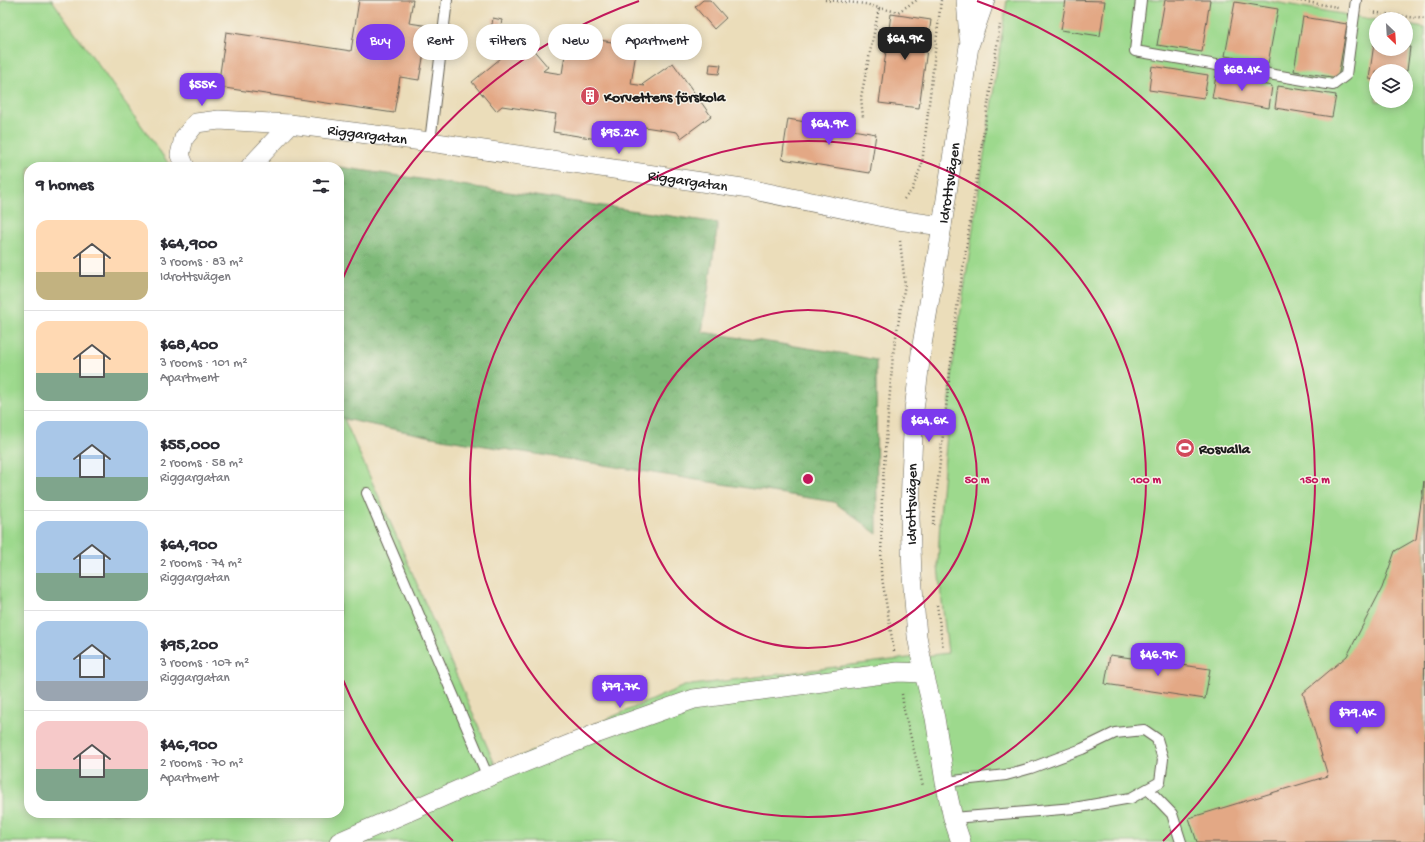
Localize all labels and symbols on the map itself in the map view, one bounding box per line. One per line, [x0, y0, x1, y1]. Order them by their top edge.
north arrow [1369, 12, 1413, 56]
pin: $64.9K [872, 27, 938, 61]
pin: $68.4K [1209, 58, 1275, 92]
pin: $55K [178, 73, 226, 107]
building icon: Korvettens förskola [579, 85, 601, 107]
place label: Korvettens förskola [603, 89, 726, 107]
pin: $64.9K [796, 112, 862, 146]
pin: $95.2K [586, 121, 652, 155]
street label: Riggargatan [326, 122, 408, 150]
street label: Idrottsvägen [935, 141, 965, 225]
street label: Riggargatan [647, 167, 729, 197]
pin: $64.6K [896, 409, 962, 443]
sports icon: Rosvalla [1174, 437, 1196, 459]
place label: Rosvalla [1198, 441, 1251, 459]
street label: Idrottsvägen [903, 463, 923, 545]
centre of rings [801, 472, 815, 486]
text: 50 m [965, 474, 990, 488]
text: 100 m [1130, 474, 1161, 488]
text: 150 m [1299, 474, 1330, 488]
pin: $46.9K [1125, 643, 1191, 677]
pin: $79.7K [587, 675, 653, 709]
pin: $79.4K [1324, 701, 1390, 735]

